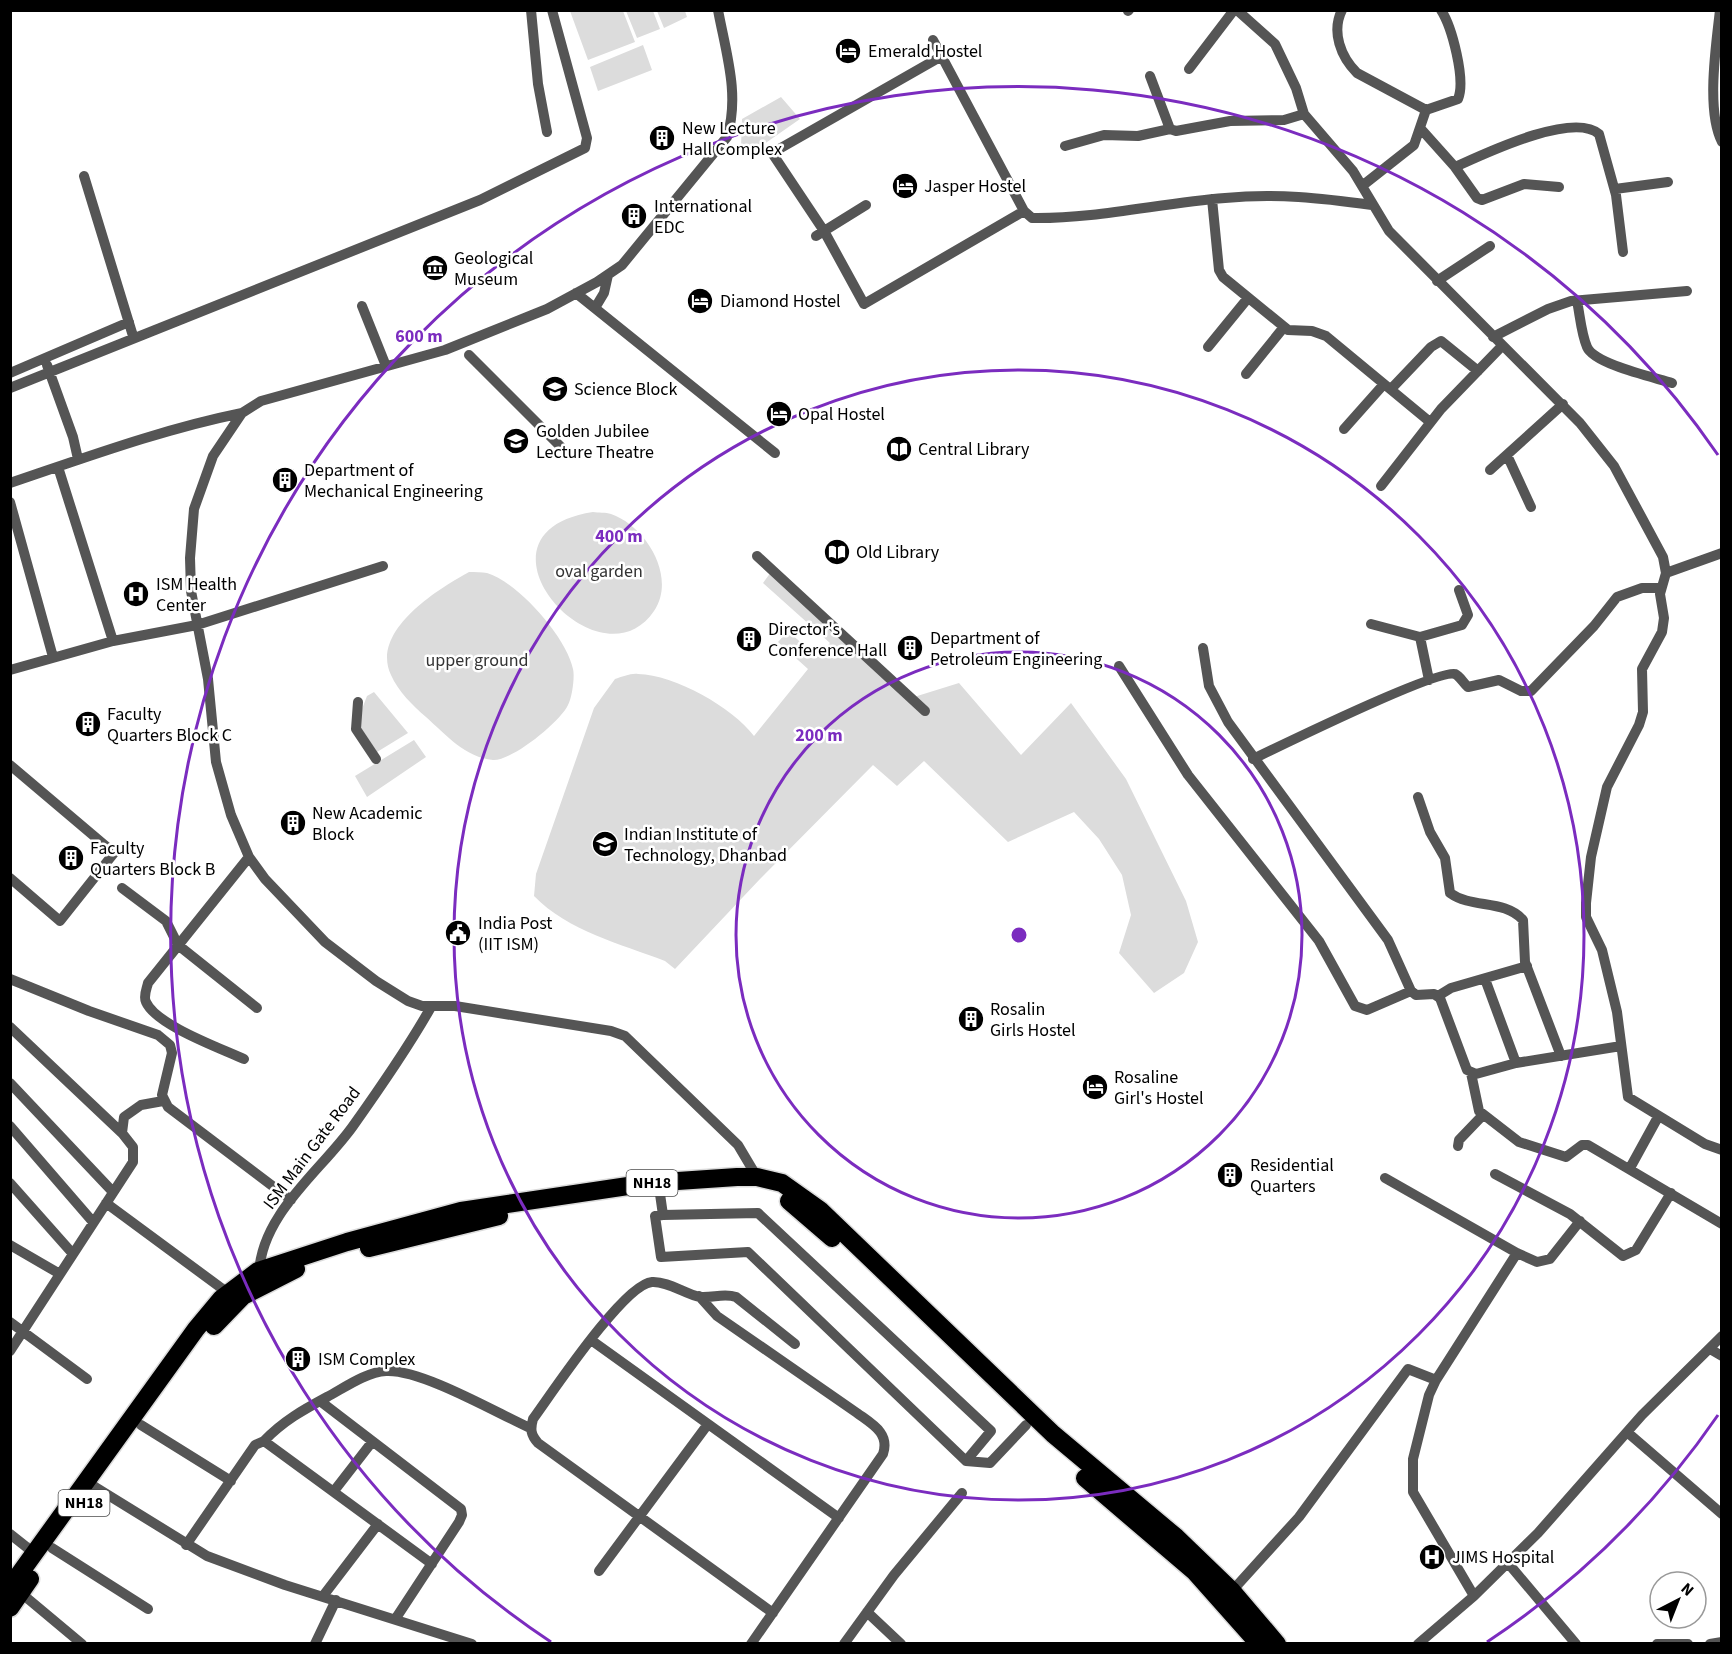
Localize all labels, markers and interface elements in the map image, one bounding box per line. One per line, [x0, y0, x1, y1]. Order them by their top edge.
hotel icon: Emerald Hostel [833, 36, 863, 66]
place label: Emerald Hostel [868, 39, 982, 64]
place label: New Lecture Hall Complex [682, 116, 782, 162]
building icon: New Lecture Hall Complex [647, 123, 677, 153]
hotel icon: Jasper Hostel [890, 171, 920, 201]
place label: Jasper Hostel [924, 174, 1026, 199]
place label: International EDC [654, 194, 752, 240]
building icon: International EDC [619, 201, 649, 231]
place label: Geological Museum [454, 246, 533, 292]
museum icon: Geological Museum [420, 253, 450, 283]
hotel icon: Diamond Hostel [685, 286, 715, 316]
place label: Diamond Hostel [720, 289, 841, 314]
text: 600 m [395, 324, 443, 349]
school or university icon: Science Block [540, 374, 570, 404]
place label: Science Block [574, 377, 678, 402]
hotel icon: Opal Hostel [764, 399, 794, 429]
place label: Opal Hostel [798, 402, 885, 427]
place label: Golden Jubilee Lecture Theatre [536, 419, 654, 465]
school or university icon: Golden Jubilee Lecture Theatre [501, 426, 531, 456]
library icon: Central Library [884, 434, 914, 464]
place label: Central Library [918, 437, 1030, 462]
place label: Department of Mechanical Engineering [304, 458, 483, 504]
building icon: Department of Mechanical Engineering [270, 465, 300, 495]
text: 400 m [595, 524, 643, 549]
library icon: Old Library [822, 537, 852, 567]
place label: Old Library [856, 540, 940, 565]
park label: oval garden [555, 559, 643, 584]
place label: ISM Health Center [156, 572, 237, 618]
hospital icon: ISM Health Center [121, 579, 151, 609]
place label: Director's Conference Hall [768, 617, 887, 663]
building icon: Director's Conference Hall [734, 624, 764, 654]
place label: Department of Petroleum Engineering [930, 626, 1102, 672]
building icon: Department of Petroleum Engineering [895, 633, 925, 663]
park label: upper ground [425, 648, 529, 673]
place label: Faculty Quarters Block C [107, 702, 232, 748]
building icon: Faculty Quarters Block C [73, 709, 103, 739]
text: 200 m [795, 723, 843, 748]
place label: New Academic Block [312, 801, 423, 847]
building icon: New Academic Block [278, 808, 308, 838]
place label: Indian Institute of Technology, Dhanbad [624, 822, 787, 868]
school or university icon: Indian Institute of Technology, Dhanbad [590, 829, 620, 859]
place label: Faculty Quarters Block B [90, 836, 215, 882]
building icon: Faculty Quarters Block B [56, 843, 86, 873]
place label: India Post (IIT ISM) [478, 911, 552, 957]
public building icon: India Post (IIT ISM) [443, 918, 473, 948]
centre of rings [1009, 925, 1029, 945]
place label: Rosalin Girls Hostel [990, 997, 1076, 1043]
building icon: Rosalin Girls Hostel [956, 1004, 986, 1034]
place label: Rosaline Girl's Hostel [1114, 1065, 1204, 1111]
hotel icon: Rosaline Girl's Hostel [1080, 1072, 1110, 1102]
street label: ISM Main Gate Road [257, 1081, 367, 1215]
place label: Residential Quarters [1250, 1153, 1334, 1199]
building icon: Residential Quarters [1215, 1160, 1245, 1190]
road number: NH18 [626, 1170, 678, 1196]
building icon: ISM Complex [283, 1344, 313, 1374]
place label: ISM Complex [318, 1347, 415, 1372]
road number: NH18 [58, 1490, 110, 1516]
hospital icon: JIMS Hospital [1417, 1542, 1447, 1572]
place label: JIMS Hospital [1452, 1545, 1554, 1570]
north arrow [1648, 1570, 1708, 1630]
text: N [1676, 1578, 1699, 1601]

